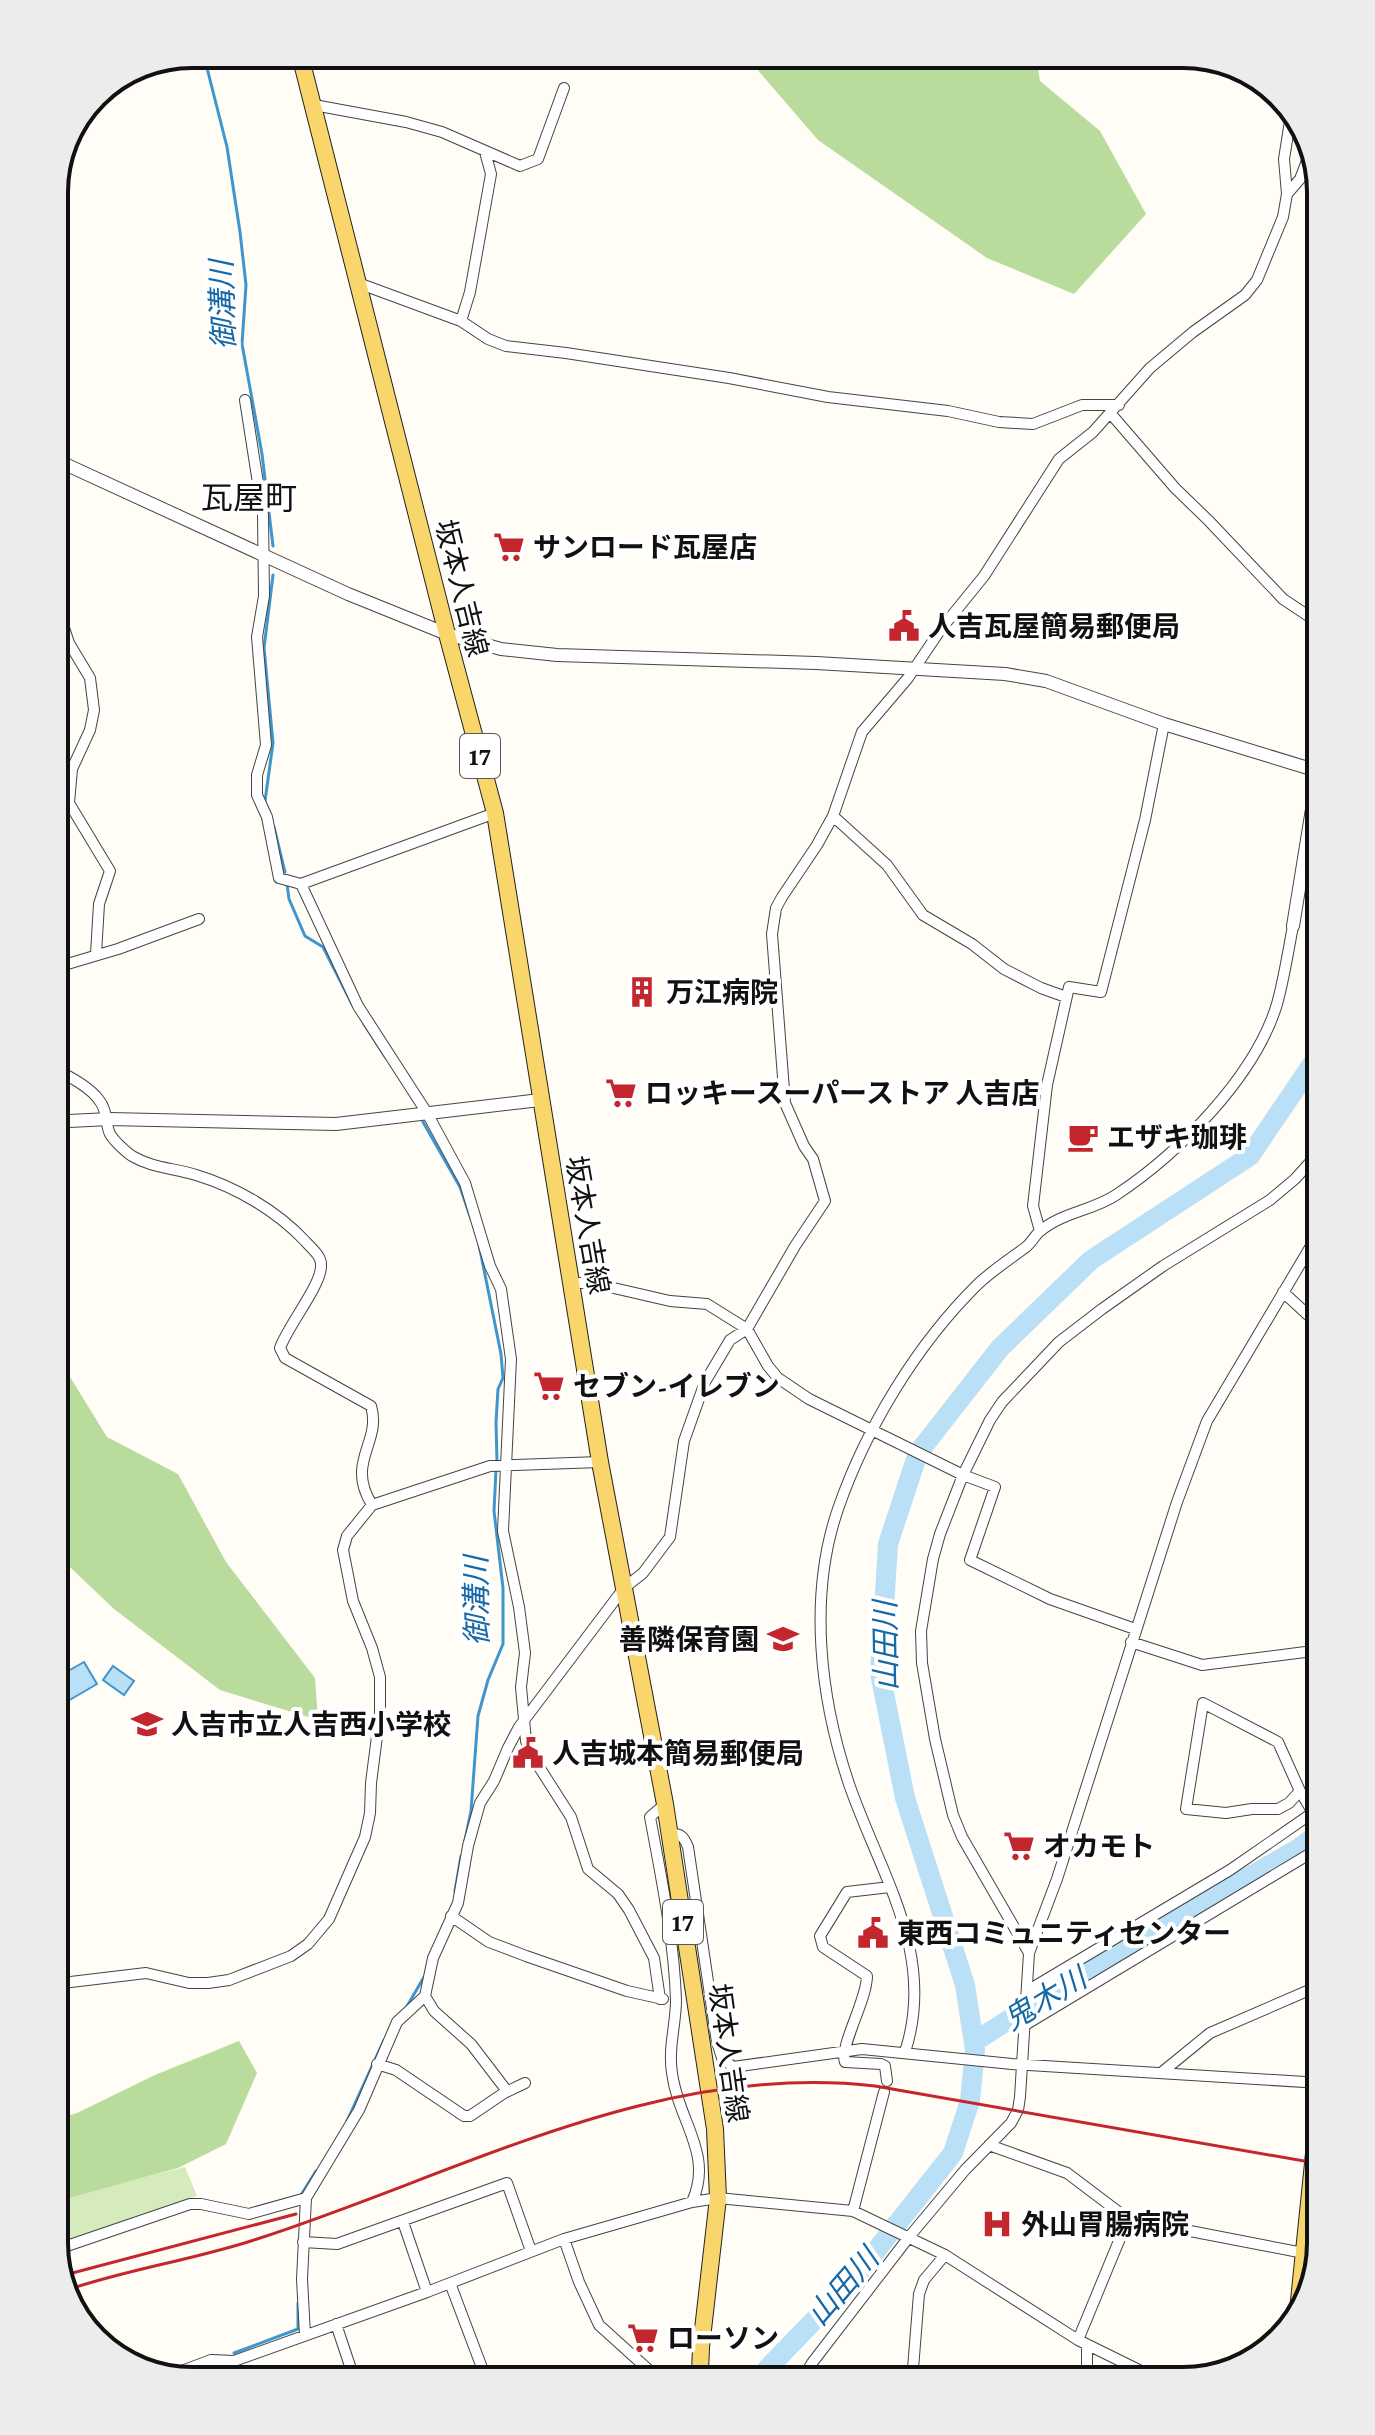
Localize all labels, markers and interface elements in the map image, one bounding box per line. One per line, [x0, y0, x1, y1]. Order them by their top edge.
water label: 御溝川 [204, 256, 241, 351]
district label: 瓦屋町 [201, 480, 297, 516]
street label: 坂本人吉線 [430, 516, 493, 660]
supermarket icon: サンロード瓦屋店 [492, 530, 526, 564]
place label: サンロード瓦屋店 [533, 532, 757, 563]
public building icon: 人吉瓦屋簡易郵便局 [887, 609, 921, 643]
place label: 人吉瓦屋簡易郵便局 [928, 611, 1180, 642]
road number: 17 [460, 734, 500, 778]
building icon: 万江病院 [625, 975, 659, 1009]
place label: 万江病院 [666, 977, 778, 1008]
supermarket icon: ロッキースーパーストア 人吉店 [604, 1076, 638, 1110]
place label: ロッキースーパーストア 人吉店 [645, 1078, 1039, 1109]
cafe icon: エザキ珈琲 [1066, 1120, 1100, 1154]
place label: エザキ珈琲 [1107, 1122, 1247, 1153]
street label: 坂本人吉線 [560, 1153, 615, 1297]
supermarket icon: セブン-イレブン [532, 1369, 566, 1403]
place label: セブン-イレブン [573, 1371, 780, 1402]
water label: 御溝川 [459, 1553, 494, 1646]
water label: 山田川 [868, 1598, 903, 1691]
school or university icon: 善隣保育園 [766, 1622, 800, 1656]
place label: 善隣保育園 [619, 1624, 759, 1655]
school or university icon: 人吉市立人吉西小学校 [130, 1707, 164, 1741]
place label: 人吉市立人吉西小学校 [171, 1709, 451, 1740]
public building icon: 人吉城本簡易郵便局 [511, 1736, 545, 1770]
place label: 人吉城本簡易郵便局 [552, 1738, 804, 1769]
supermarket icon: オカモト [1002, 1829, 1036, 1863]
place label: オカモト [1043, 1831, 1155, 1862]
road number: 17 [663, 1900, 703, 1944]
public building icon: 東西コミュニティセンター [856, 1916, 890, 1950]
place label: 東西コミュニティセンター [897, 1918, 1231, 1949]
water label: 鬼木川 [998, 1960, 1094, 2036]
street label: 坂本人吉線 [703, 1982, 754, 2125]
hospital icon: 外山胃腸病院 [980, 2207, 1014, 2241]
place label: 外山胃腸病院 [1021, 2209, 1189, 2240]
water label: 山田川 [801, 2240, 887, 2331]
supermarket icon: ローソン [626, 2321, 660, 2355]
place label: ローソン [667, 2323, 779, 2354]

